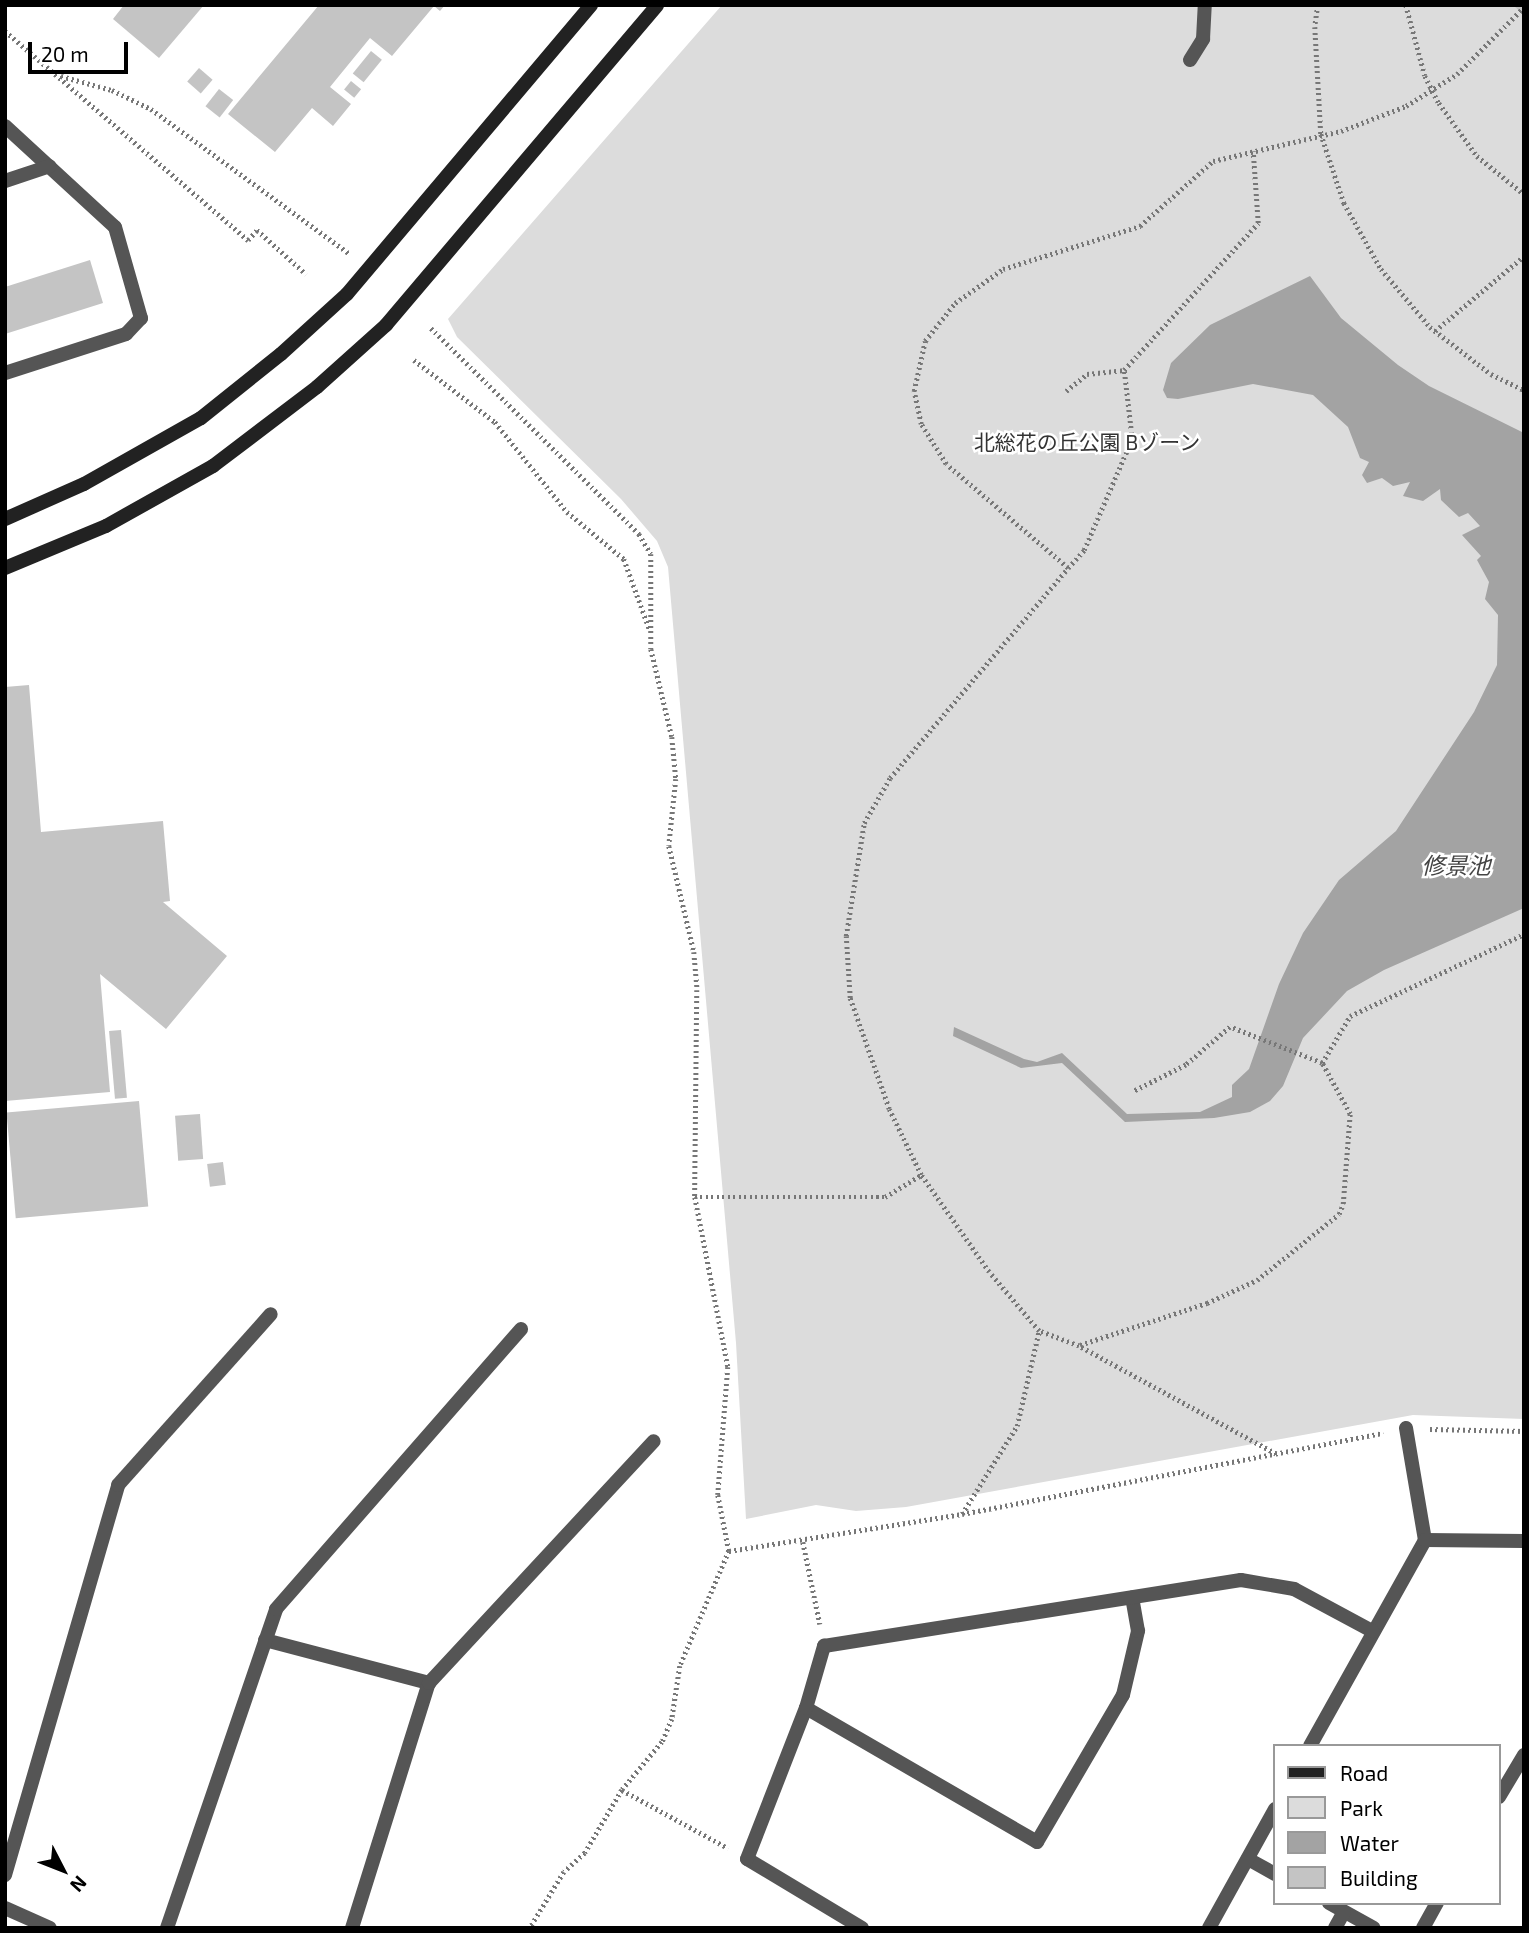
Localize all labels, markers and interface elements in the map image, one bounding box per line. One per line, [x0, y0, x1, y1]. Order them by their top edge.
scale bar [32, 28, 131, 72]
text: 20 m [41, 41, 89, 66]
park label: 北総花の丘公園 Bゾーン [973, 429, 1201, 455]
water label: 修景池 [1422, 851, 1490, 879]
legend [1274, 1744, 1501, 1905]
text: Road [1340, 1760, 1388, 1785]
text: Park [1340, 1795, 1383, 1820]
text: Water [1340, 1830, 1399, 1855]
north arrow [28, 1835, 98, 1905]
text: Building [1340, 1865, 1418, 1890]
text: N [66, 1872, 92, 1897]

